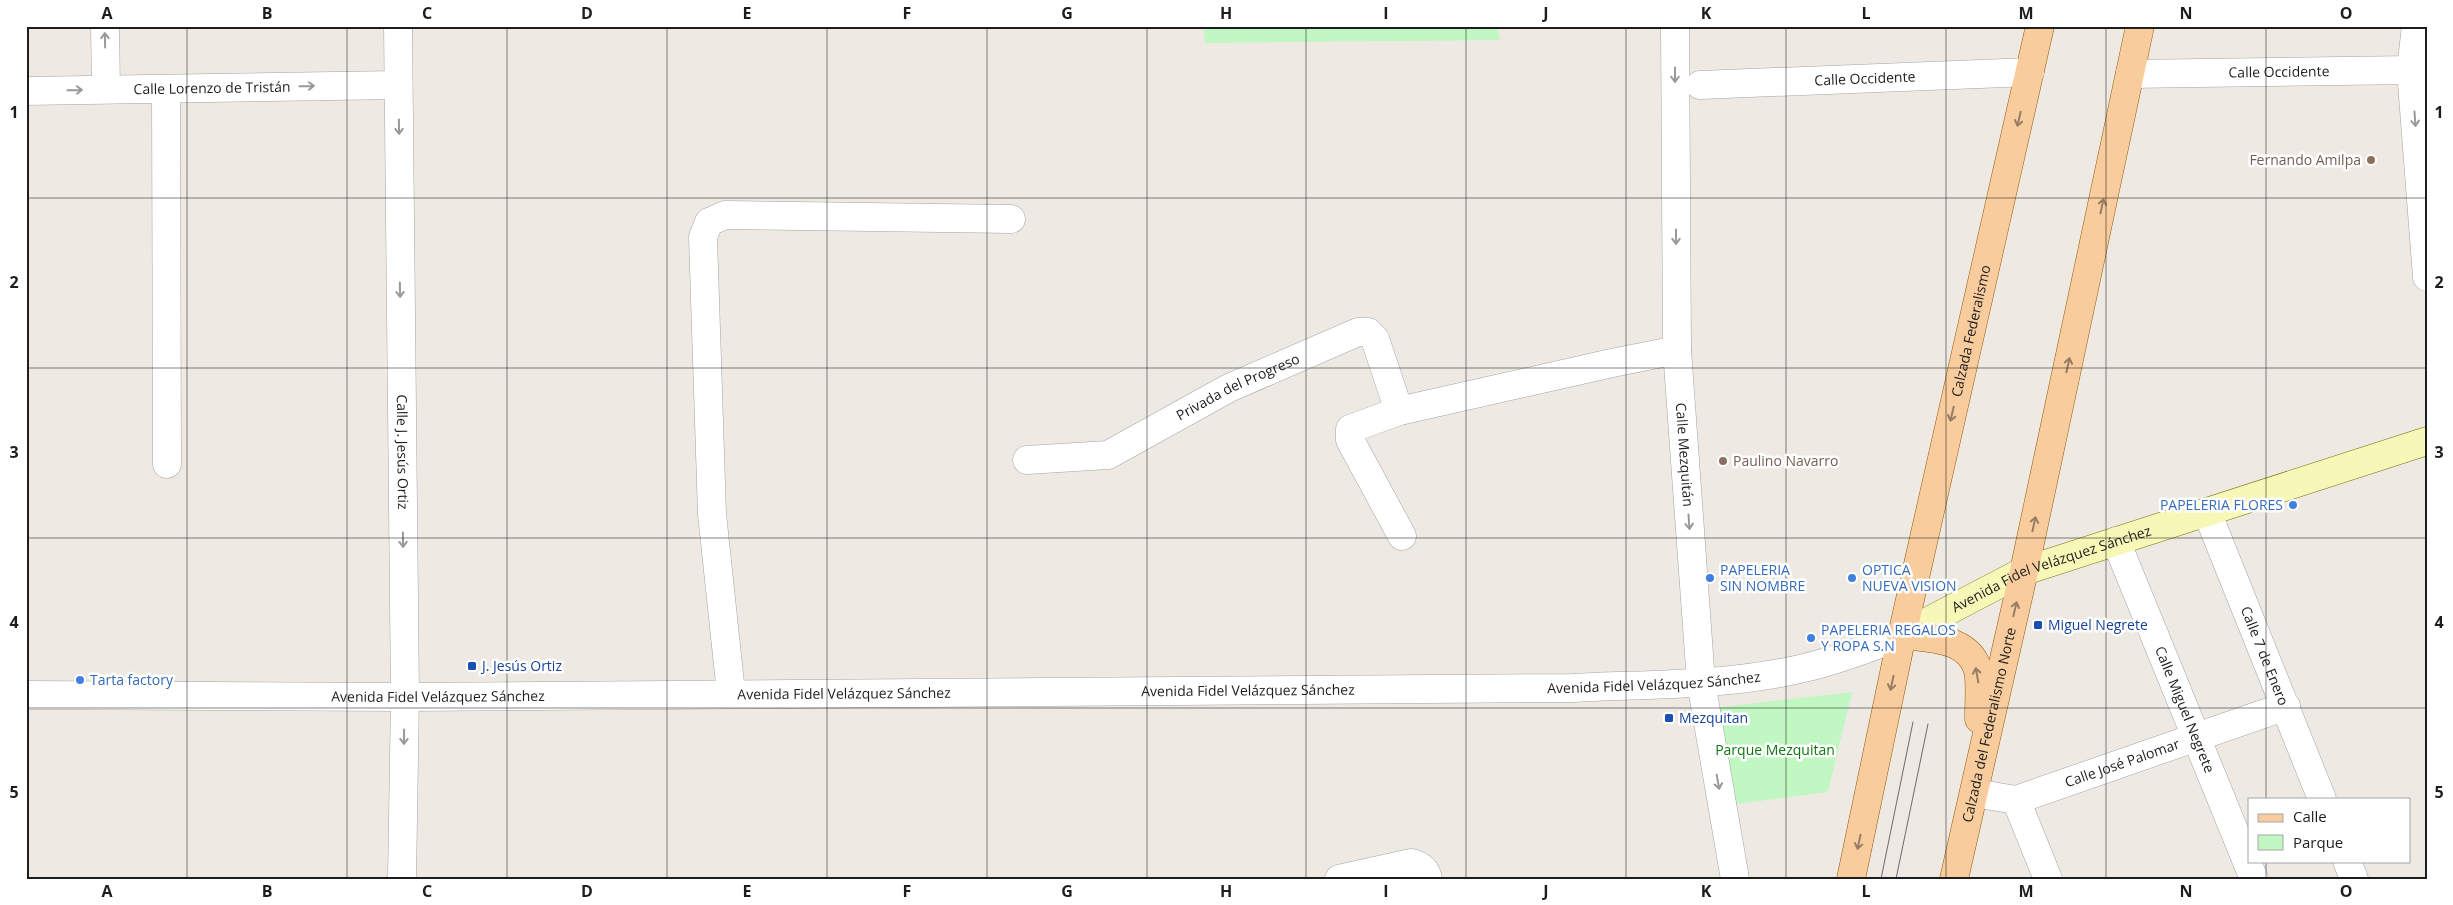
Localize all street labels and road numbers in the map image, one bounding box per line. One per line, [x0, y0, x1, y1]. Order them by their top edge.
street label: Calle Occidente [2228, 61, 2330, 82]
street label: Calle Occidente [1814, 67, 1916, 89]
street label: Calle Lorenzo de Tristán [133, 77, 291, 98]
street label: Calzada Federalismo [1946, 263, 1995, 399]
street label: Privada del Progreso [1173, 349, 1302, 424]
street label: Calle J. Jesús Ortiz [393, 394, 413, 510]
street label: Calle Mezquitán [1672, 402, 1698, 507]
street label: Avenida Fidel Velázquez Sánchez [1948, 521, 2154, 616]
street label: Calle 7 de Enero [2237, 603, 2294, 708]
street label: Calzada del Federalismo Norte [1957, 625, 2020, 824]
street label: Calle Miguel Negrete [2151, 643, 2220, 776]
street label: Avenida Fidel Velázquez Sánchez [1547, 666, 1762, 697]
street label: Avenida Fidel Velázquez Sánchez [1141, 680, 1355, 700]
street label: Avenida Fidel Velázquez Sánchez [737, 683, 951, 703]
street label: Avenida Fidel Velázquez Sánchez [331, 686, 545, 706]
street label: Calle José Palomar [2062, 734, 2182, 791]

